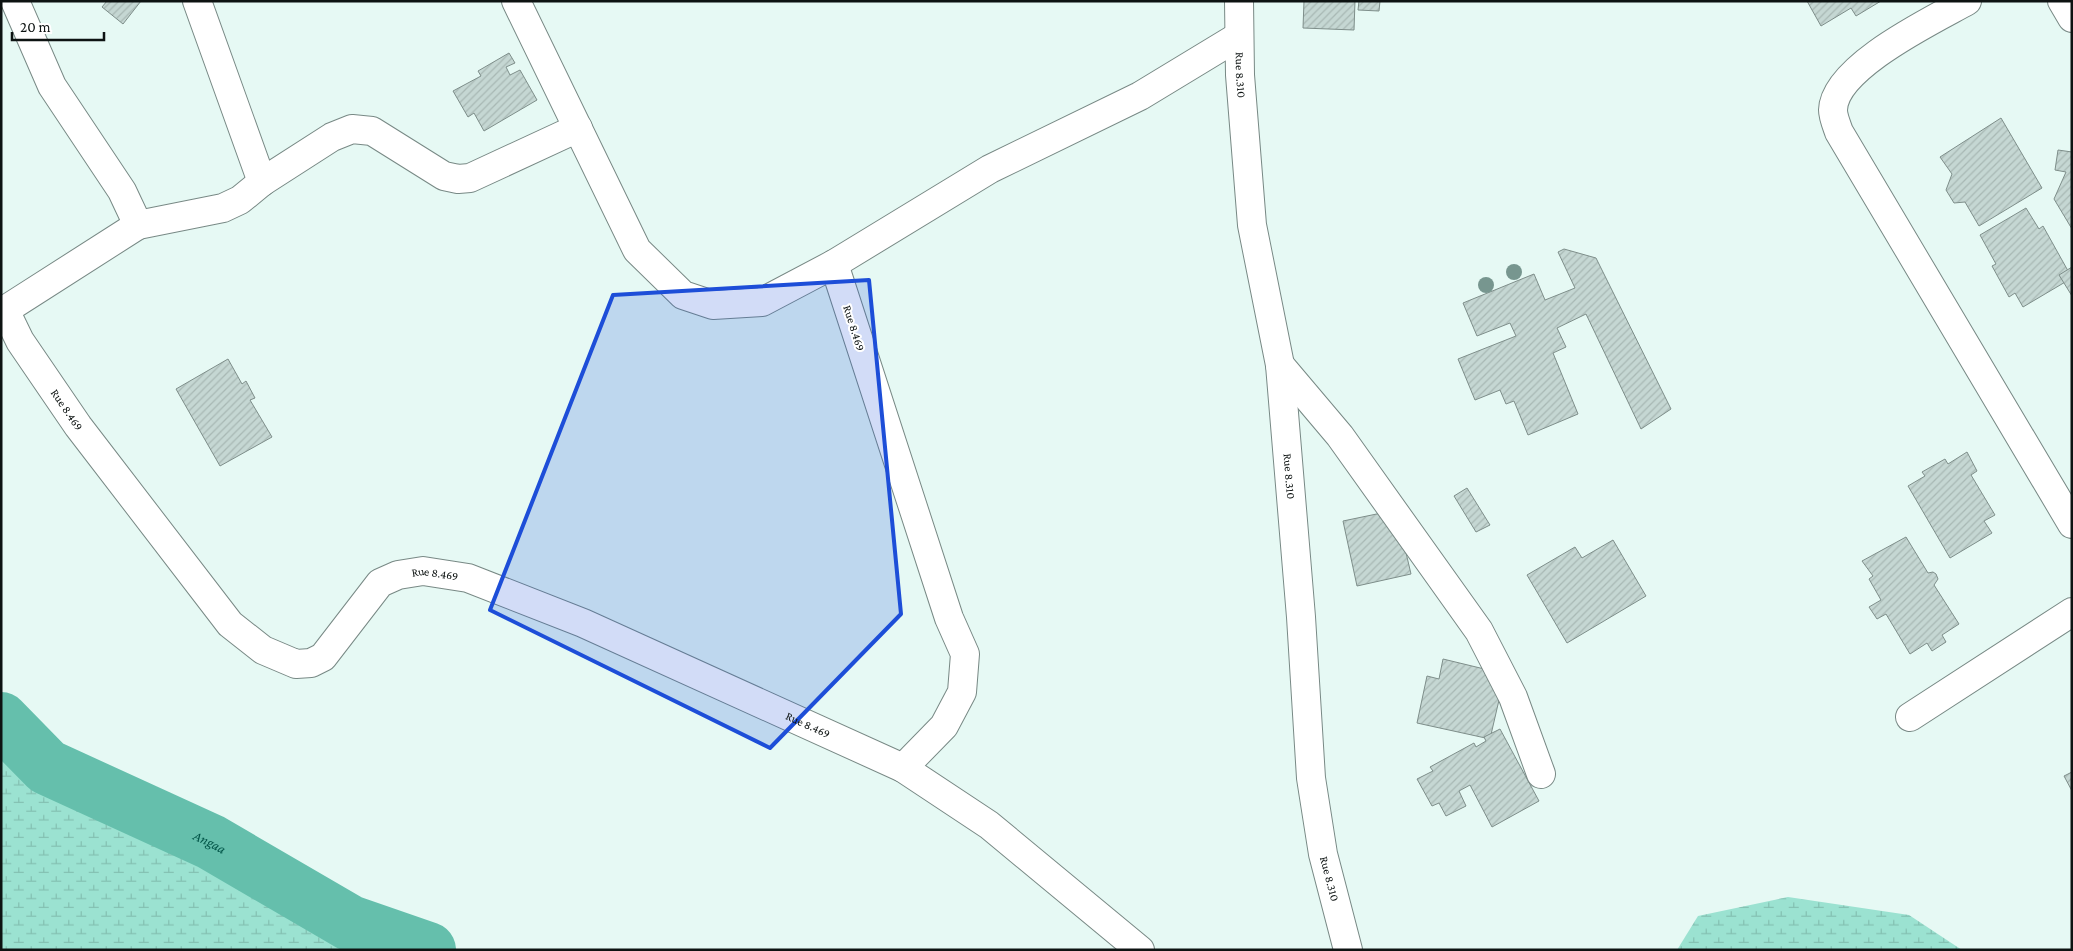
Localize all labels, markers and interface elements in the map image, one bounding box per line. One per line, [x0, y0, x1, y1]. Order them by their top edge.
scale bar [12, 10, 105, 42]
text: 20 m [20, 19, 51, 35]
street label: Rue 8.310 [1233, 52, 1249, 99]
street label: Rue 8.469 [840, 303, 868, 353]
street label: Rue 8.469 [48, 386, 86, 433]
street label: Rue 8.310 [1280, 453, 1298, 500]
street label: Rue 8.469 [410, 564, 459, 583]
street label: Rue 8.469 [784, 709, 832, 741]
water label: Angaa [190, 827, 229, 857]
street label: Rue 8.310 [1317, 855, 1342, 903]

